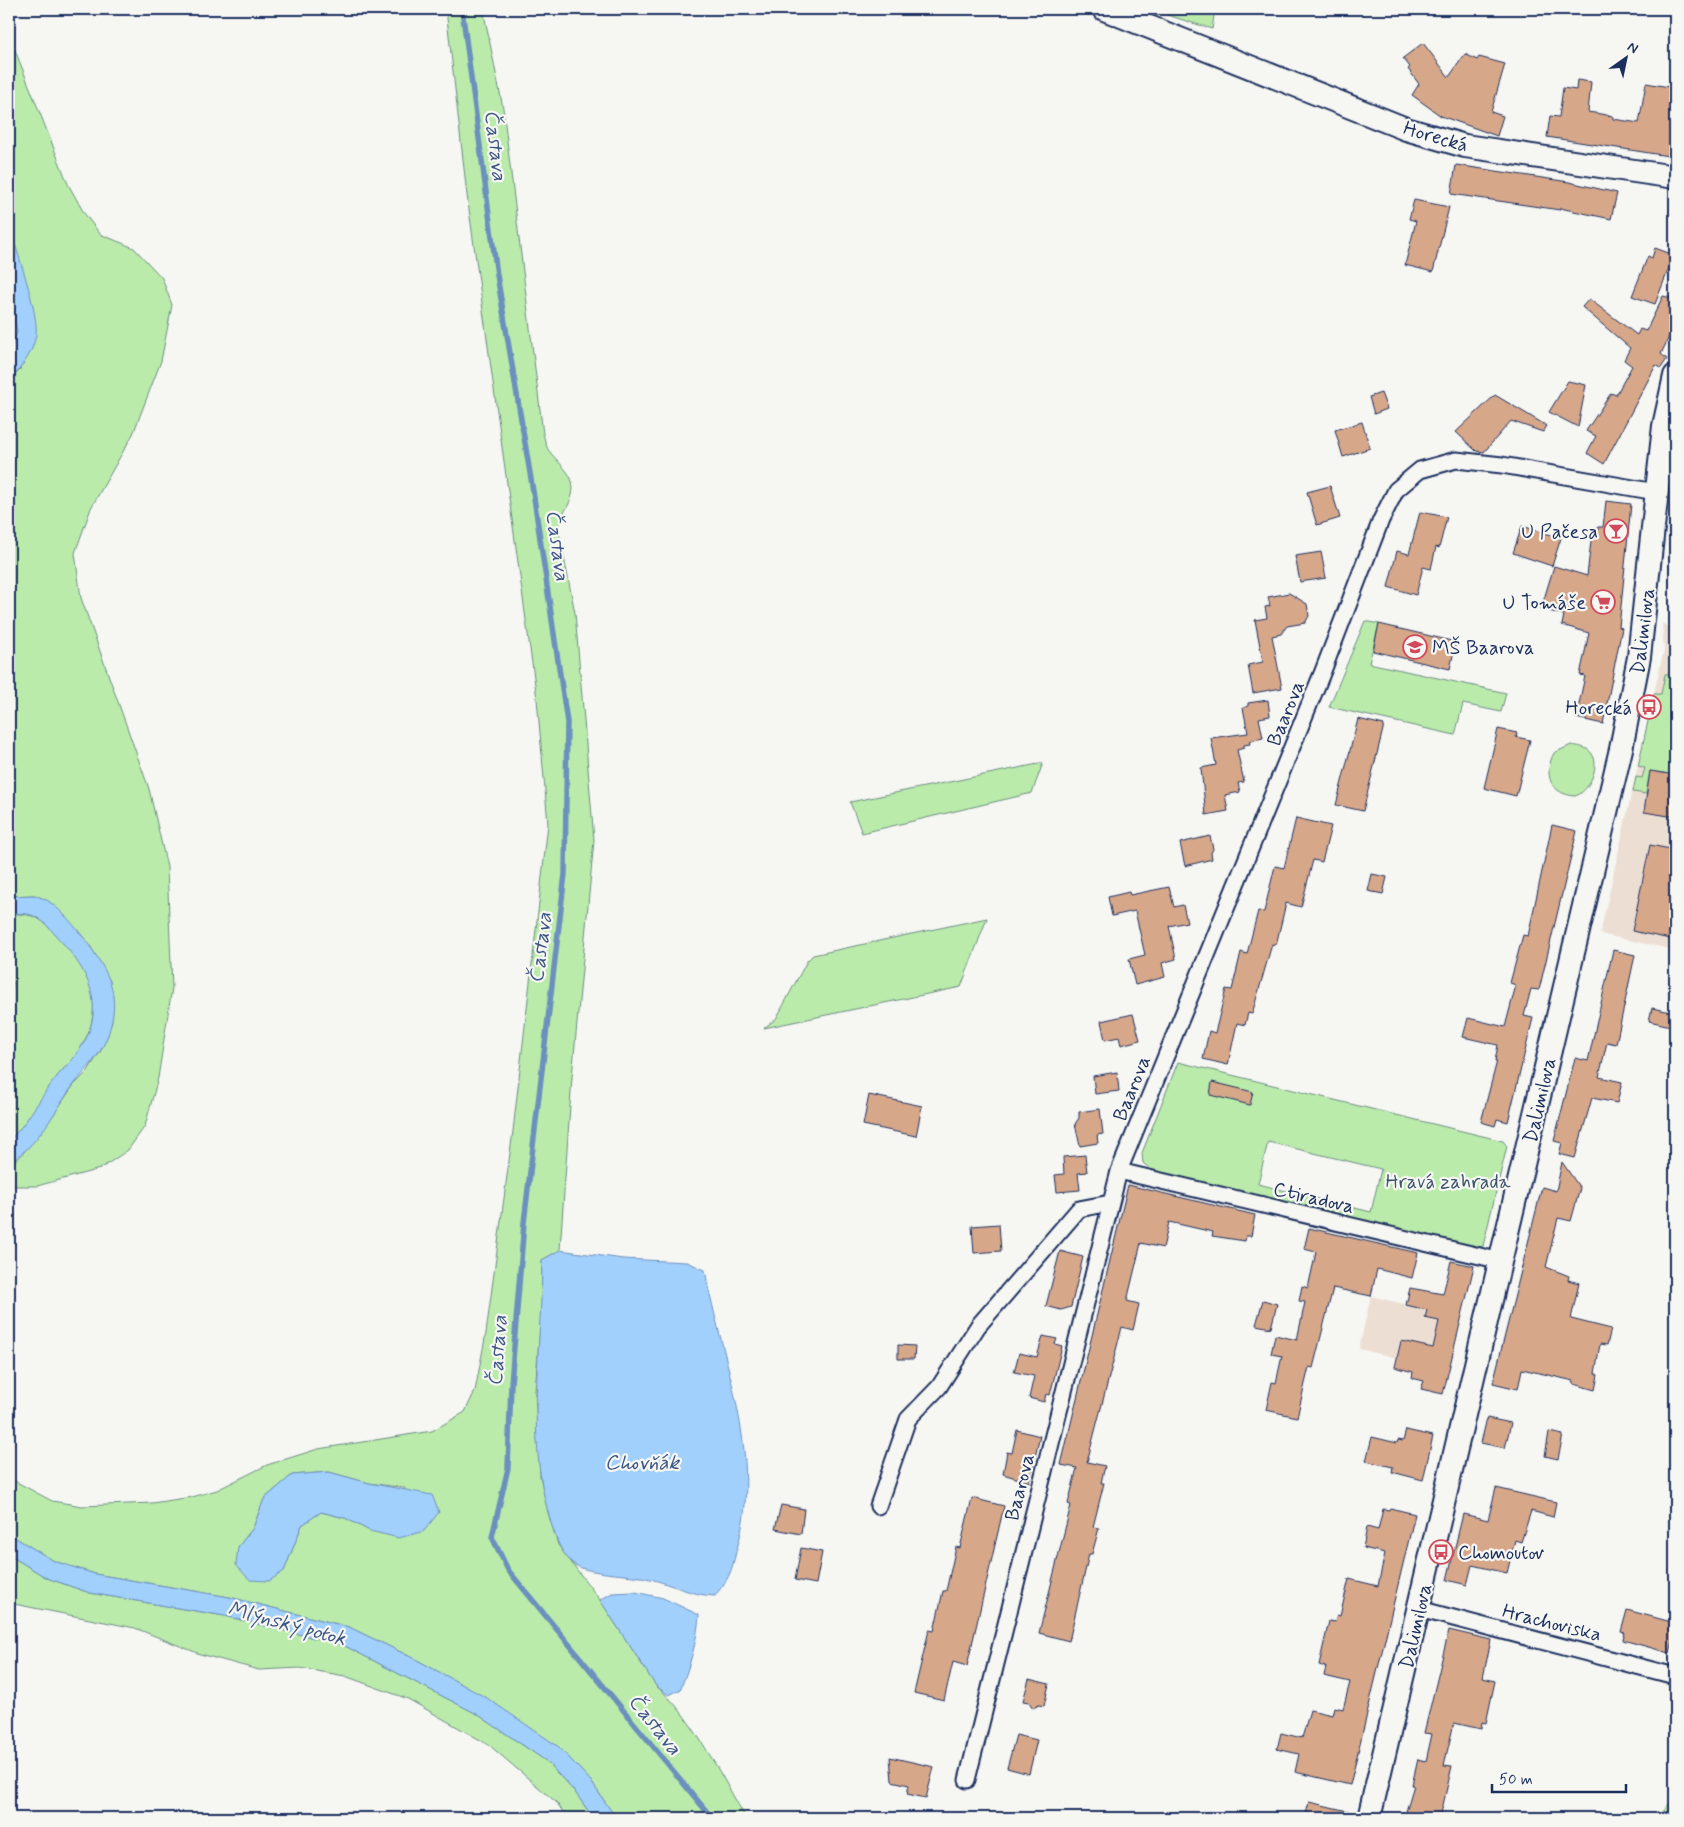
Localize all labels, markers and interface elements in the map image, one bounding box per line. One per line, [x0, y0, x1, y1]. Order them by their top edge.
north arrow [1602, 32, 1652, 82]
text: N [1624, 38, 1641, 58]
water label: Častava [477, 108, 513, 182]
street label: Horecká [1400, 115, 1471, 160]
water label: Častava [538, 508, 576, 582]
bar icon: U Pačesa [1603, 518, 1629, 544]
place label: U Pačesa [1521, 519, 1598, 546]
street label: Dalimilova [1625, 586, 1662, 676]
supermarket icon: U Tomáše [1590, 589, 1616, 615]
place label: U Tomáše [1503, 590, 1586, 617]
school or university icon: MŠ Baarova [1402, 634, 1428, 660]
place label: MŠ Baarova [1432, 635, 1534, 662]
street label: Baarova [1261, 677, 1312, 750]
bus stop icon: Horecká [1636, 694, 1662, 720]
place label: Horecká [1566, 695, 1632, 722]
water label: Častava [523, 911, 559, 985]
street label: Baarova [1107, 1052, 1158, 1125]
street label: Dalimilova [1518, 1055, 1563, 1146]
park label: Hravá zahrada [1385, 1169, 1512, 1196]
street label: Ctiradova [1271, 1176, 1357, 1221]
water label: Častava [482, 1314, 514, 1388]
water label: Chovňák [605, 1449, 681, 1477]
street label: Baarova [999, 1451, 1042, 1524]
bus stop icon: Chomoutov [1428, 1539, 1454, 1565]
place label: Chomoutov [1458, 1540, 1545, 1567]
street label: Dalimilova [1394, 1581, 1439, 1672]
water label: Mlýnský potok [225, 1595, 349, 1653]
street label: Hrachoviska [1499, 1598, 1604, 1649]
water label: Častava [621, 1688, 688, 1761]
scale bar [1492, 1762, 1625, 1794]
text: 50 m [1499, 1770, 1533, 1790]

